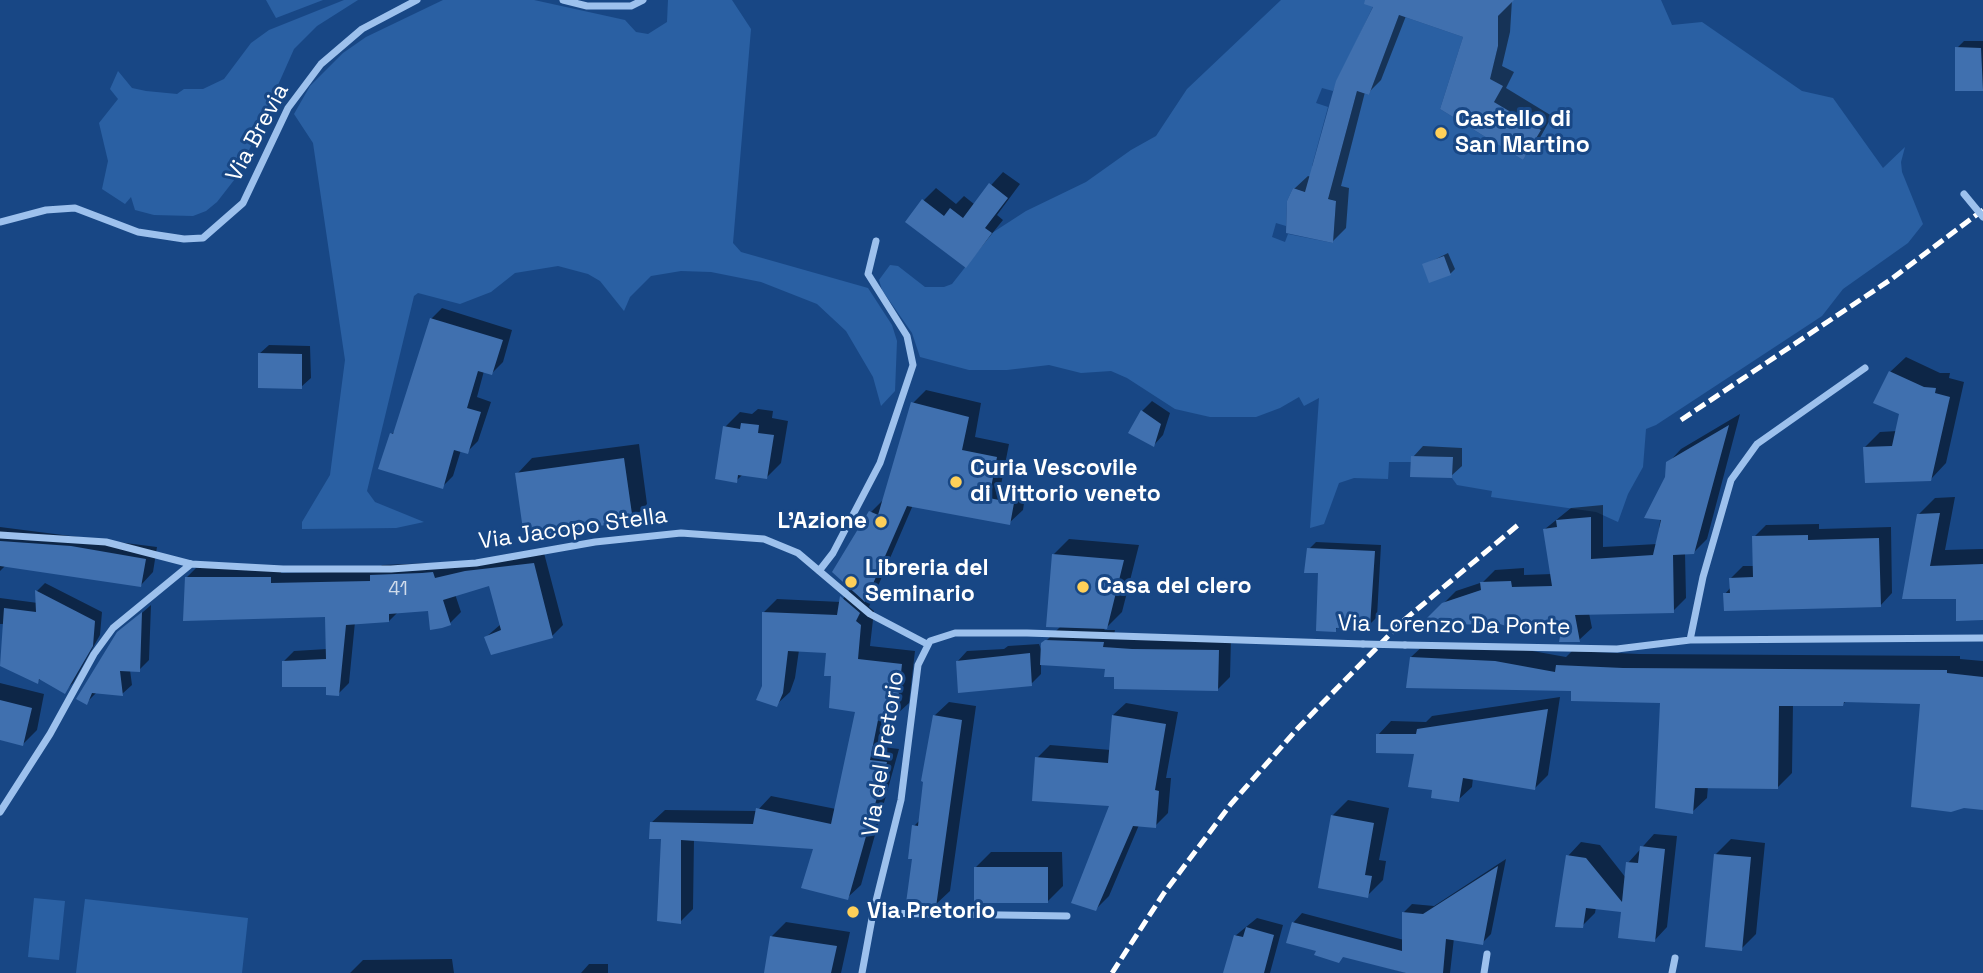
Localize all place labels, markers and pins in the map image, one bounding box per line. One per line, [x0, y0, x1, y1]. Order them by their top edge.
place label: Castello di San Martino [1455, 106, 1590, 160]
marker: Castello di San Martino [1433, 125, 1449, 141]
place label: Curia Vescovile di Vittorio veneto [970, 455, 1161, 509]
marker: Curia Vescovile di Vittorio veneto [948, 474, 964, 490]
place label: L'Azione [778, 508, 867, 536]
marker: L'Azione [873, 514, 889, 530]
place label: Libreria del Seminario [865, 555, 989, 609]
place label: Casa del clero [1097, 573, 1252, 601]
marker: Libreria del Seminario [843, 574, 859, 590]
marker: Casa del clero [1075, 579, 1091, 595]
place label: Via Pretorio [867, 898, 995, 926]
marker: Via Pretorio [845, 904, 861, 920]

